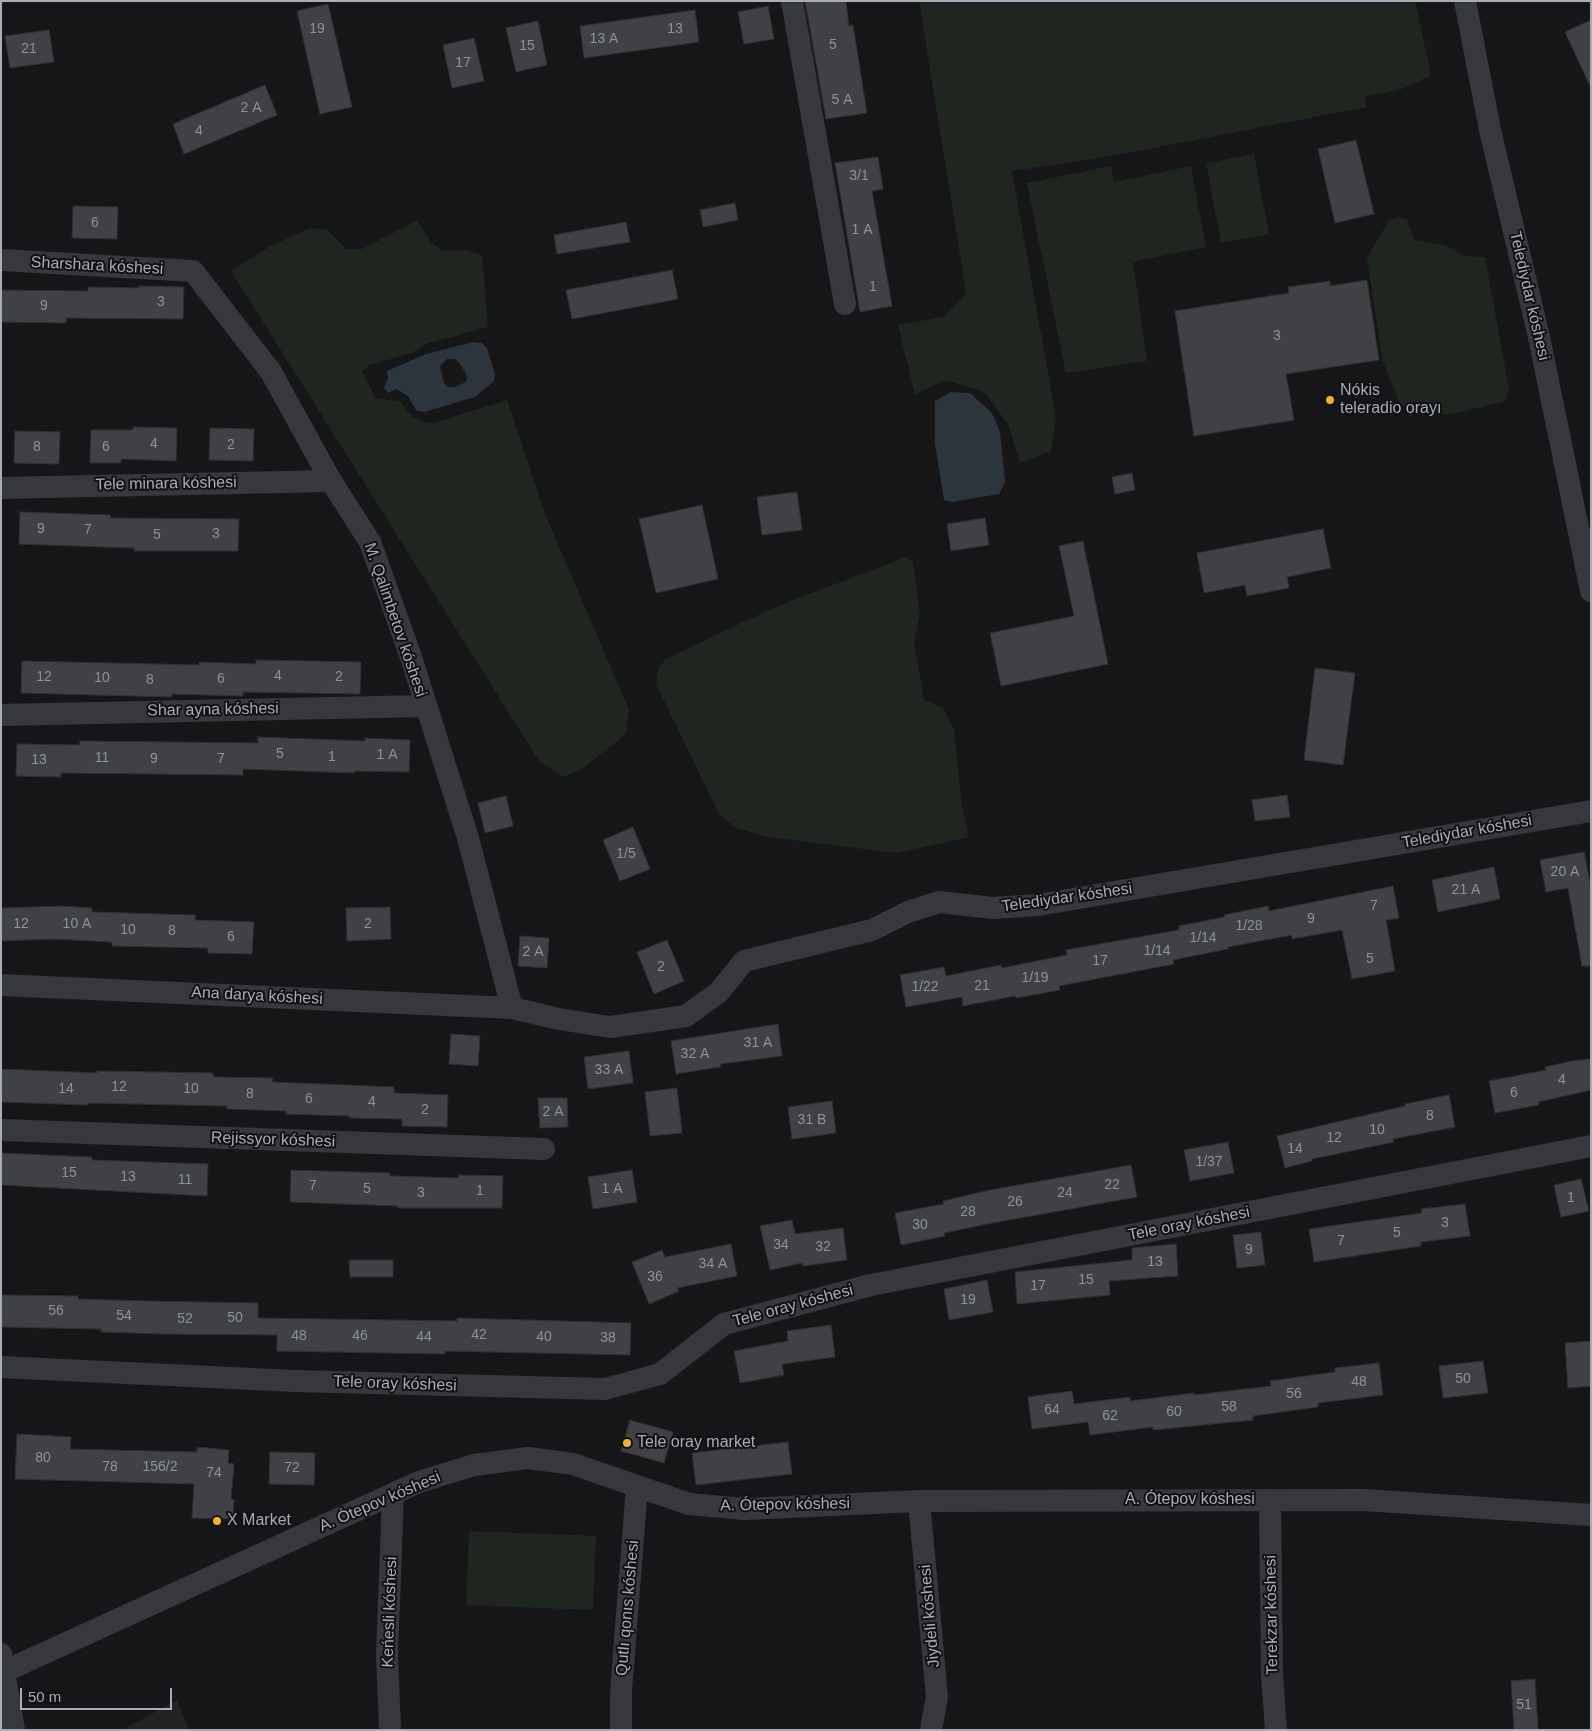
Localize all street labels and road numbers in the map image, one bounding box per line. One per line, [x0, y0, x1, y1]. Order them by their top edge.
street label: Telediydar kóshesi [1505, 230, 1553, 362]
street label: Sharshara kóshesi [30, 253, 164, 279]
street label: Tele minara kóshesi [95, 473, 237, 495]
street label: M. Qalimbetov kóshesi [360, 540, 430, 700]
street label: Shar ayna kóshesi [147, 699, 279, 721]
street label: Telediydar kóshesi [1401, 811, 1533, 853]
street label: Telediydar kóshesi [1000, 879, 1134, 917]
street label: Ana darya kóshesi [191, 983, 323, 1009]
street label: Rejissyor kóshesi [210, 1128, 336, 1152]
street label: Tele oray kóshesi [1126, 1203, 1252, 1245]
street label: Tele oray kóshesi [731, 1281, 855, 1331]
street label: Tele oray kóshesi [333, 1372, 457, 1396]
street label: A. Ótepov kóshesi [316, 1468, 444, 1536]
street label: A. Ótepov kóshesi [1125, 1490, 1255, 1510]
street label: A. Ótepov kóshesi [720, 1494, 850, 1516]
street label: Qutlı qonıs kóshesi [613, 1539, 643, 1677]
street label: Terekzar kóshesi [1261, 1555, 1283, 1675]
street label: Keńesli kóshesi [378, 1556, 402, 1668]
street label: Jiydeli kóshesi [916, 1564, 944, 1668]

